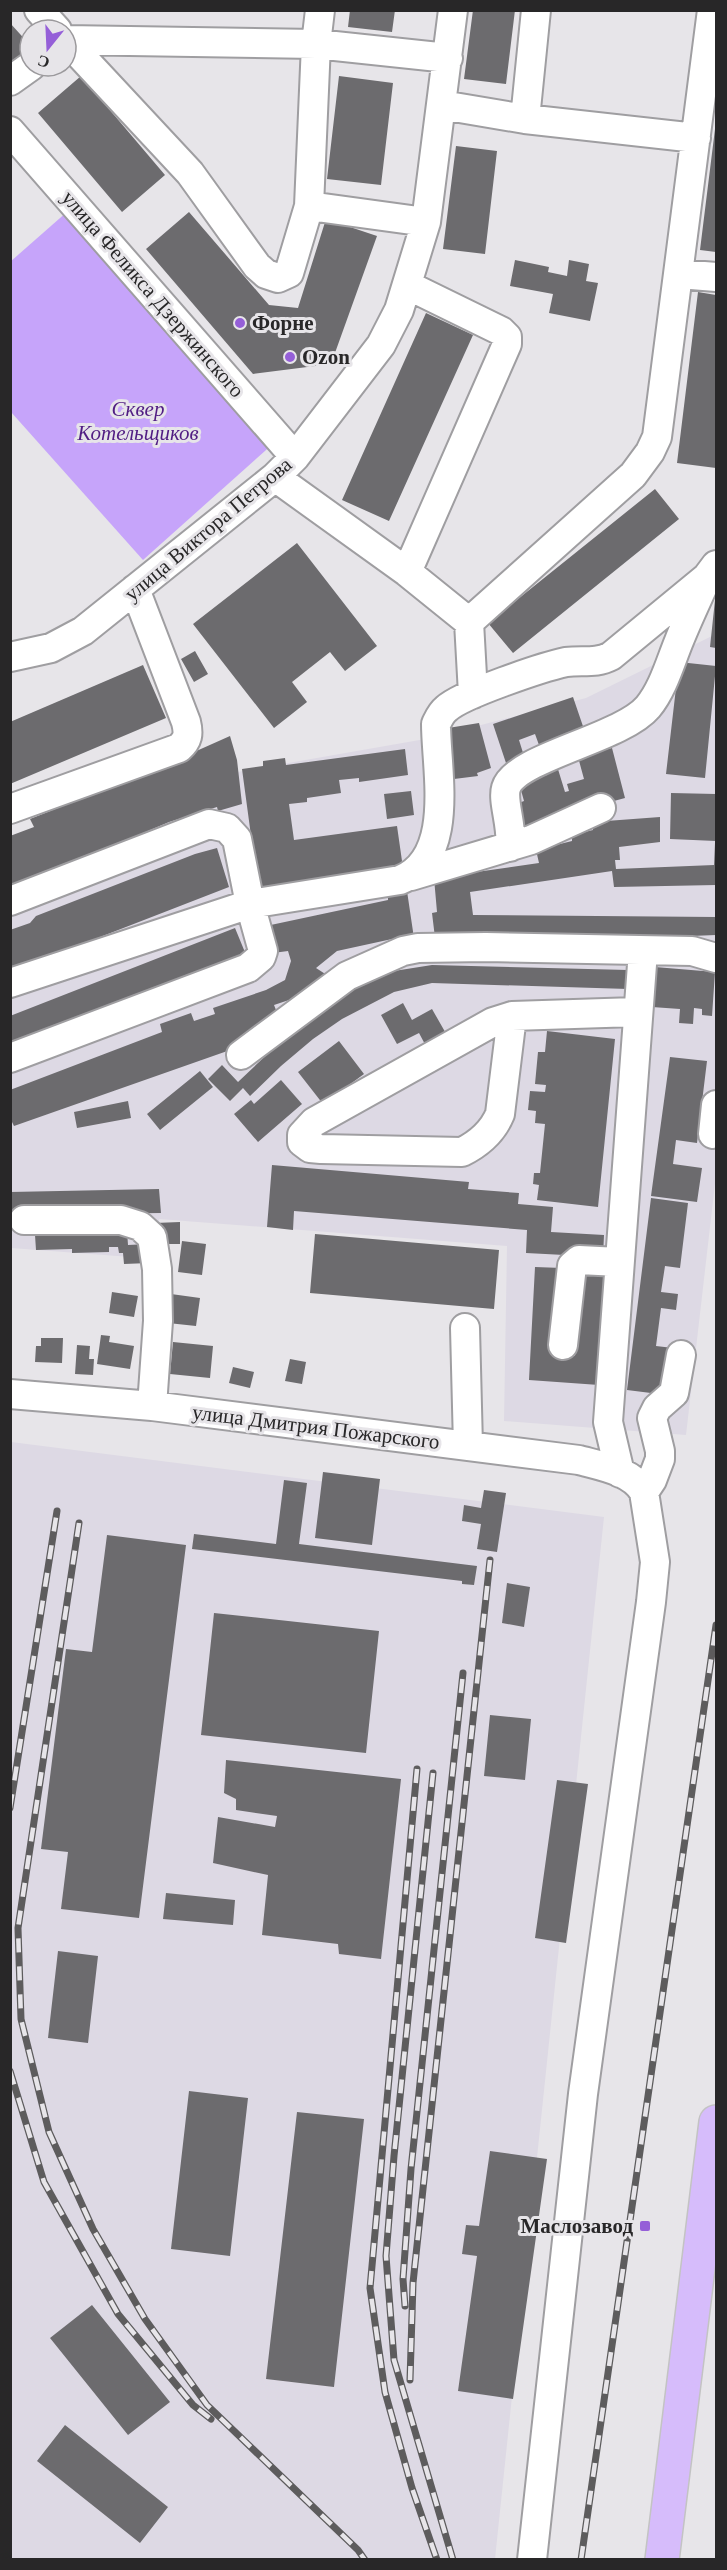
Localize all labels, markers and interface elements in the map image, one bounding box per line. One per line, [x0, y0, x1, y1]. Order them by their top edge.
north arrow [18, 18, 78, 78]
text: С [35, 52, 52, 72]
street label: улица Феликса Дзержинского [57, 186, 249, 402]
place label: Форне [252, 311, 314, 335]
marker: Форне [233, 316, 247, 330]
place label: Ozon [302, 345, 350, 369]
marker: Ozon [283, 350, 297, 364]
park label: Сквер Котельщиков [76, 397, 199, 445]
street label: улица Виктора Петрова [120, 452, 297, 606]
street label: улица Дмитрия Пожарского [191, 1400, 441, 1454]
place label: Маслозавод [520, 2214, 633, 2238]
marker: Маслозавод [638, 2219, 652, 2233]

